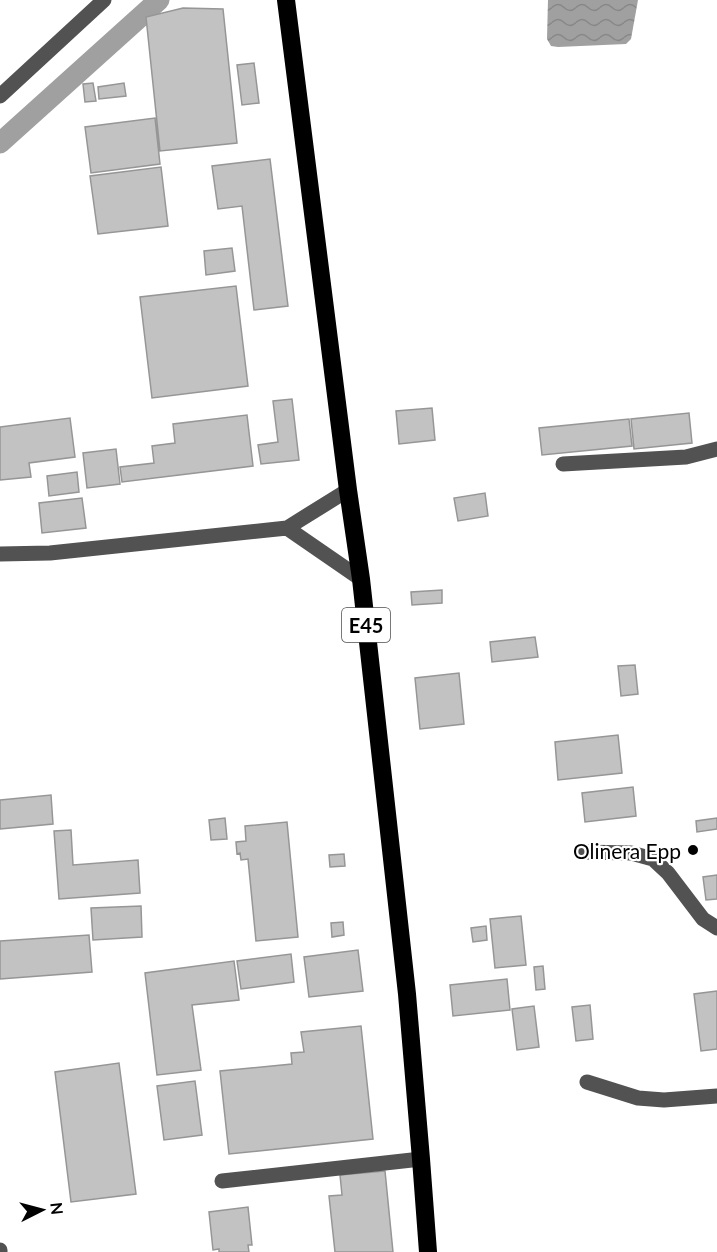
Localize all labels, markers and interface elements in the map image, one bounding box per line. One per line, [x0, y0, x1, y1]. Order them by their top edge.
road number: E45 [342, 608, 390, 642]
place label: Olinera Epp [573, 838, 681, 863]
marker: Olinera Epp [686, 843, 700, 857]
north arrow [12, 1180, 72, 1240]
text: N [47, 1201, 68, 1216]

